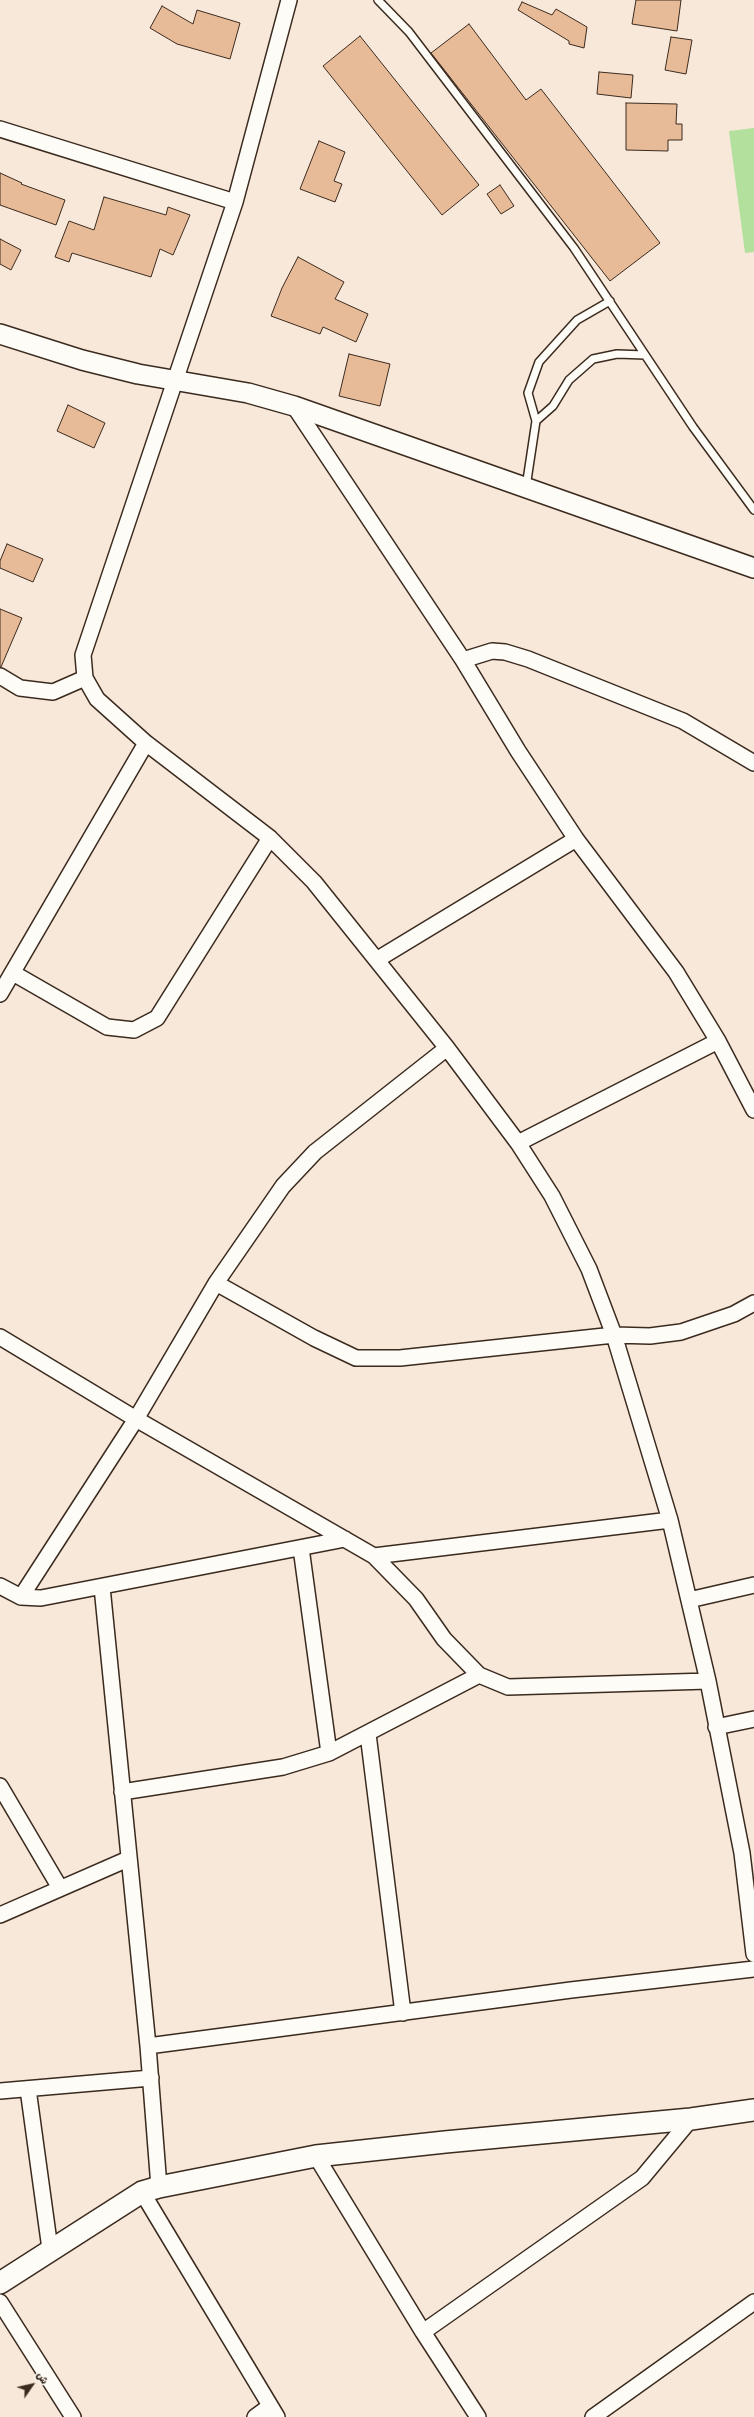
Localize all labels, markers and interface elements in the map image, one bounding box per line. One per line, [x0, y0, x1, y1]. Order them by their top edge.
north arrow [12, 2365, 52, 2405]
text: ش [31, 2368, 53, 2388]

